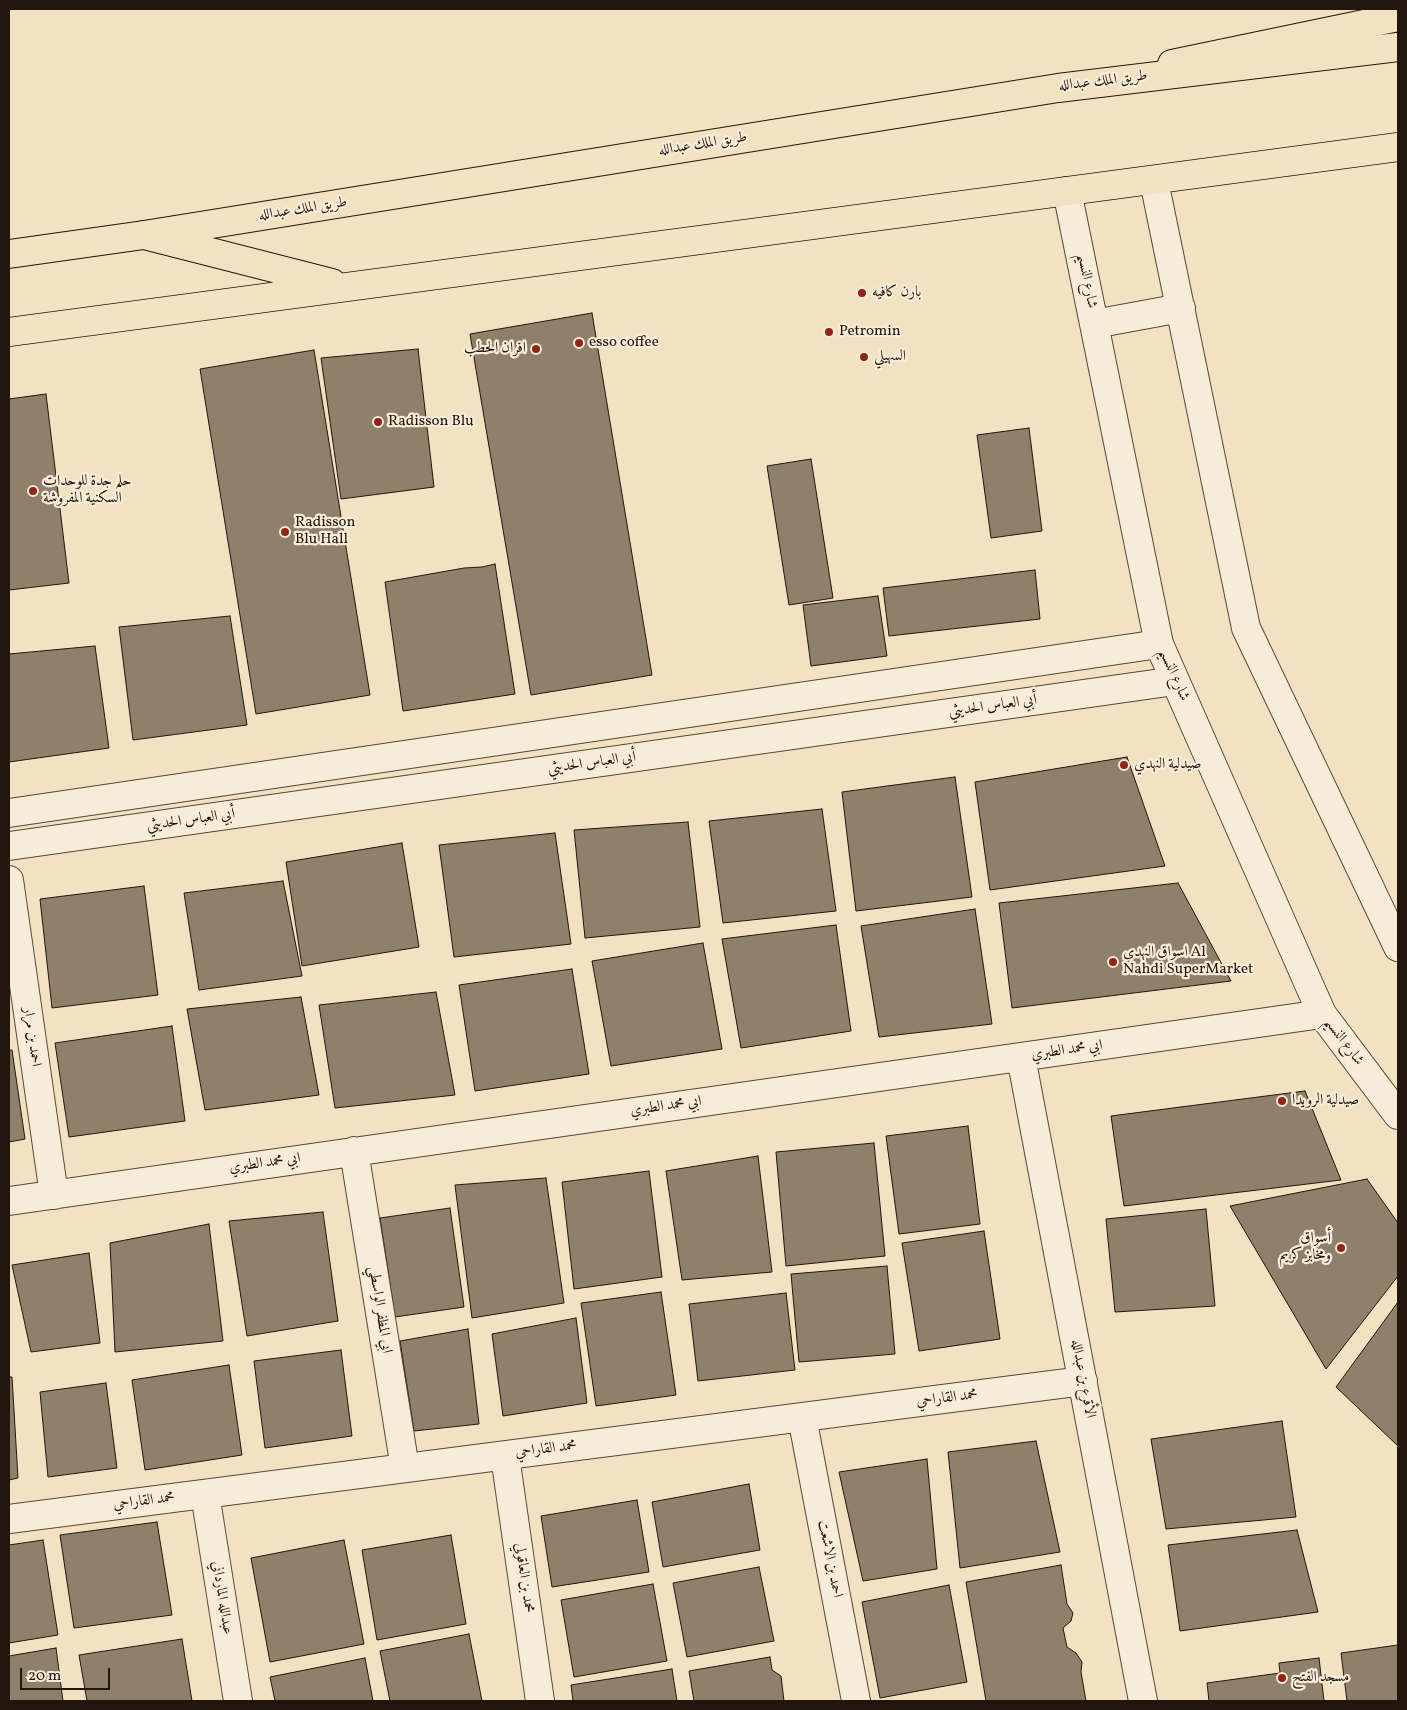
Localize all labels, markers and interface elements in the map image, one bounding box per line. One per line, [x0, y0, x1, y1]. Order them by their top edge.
street label: طريق الملك عبدالله [1058, 68, 1148, 96]
street label: طريق الملك عبدالله [657, 129, 749, 161]
street label: طريق الملك عبدالله [257, 194, 349, 226]
street label: شارع النسيم [1072, 252, 1100, 310]
place label: بارن كافيه [872, 284, 921, 302]
marker: بارن كافيه [856, 287, 868, 299]
place label: Petromin [839, 323, 901, 341]
marker: Petromin [823, 326, 835, 338]
place label: esso coffee [589, 334, 659, 352]
marker: esso coffee [573, 337, 585, 349]
place label: افران الحطب [464, 340, 526, 358]
marker: افران الحطب [530, 343, 542, 355]
place label: السهيلي [874, 348, 906, 366]
marker: السهيلي [858, 351, 870, 363]
place label: Radisson Blu [388, 413, 474, 431]
marker: Radisson Blu [372, 416, 384, 428]
place label: حلم جدة للوحدات السكنية المفروشة [43, 473, 132, 508]
marker: حلم جدة للوحدات السكنية المفروشة [27, 485, 39, 497]
place label: Radisson Blu Hall [295, 514, 355, 549]
marker: Radisson Blu Hall [279, 526, 291, 538]
street label: شارع النسيم [1153, 646, 1193, 704]
street label: أبي العباس الحديثي [948, 692, 1038, 722]
street label: أبي العباس الحديثي [547, 749, 637, 779]
place label: صيدلية النهدي [1134, 756, 1201, 774]
marker: صيدلية النهدي [1118, 759, 1130, 771]
street label: أبي العباس الحديثي [146, 806, 236, 836]
place label: اسواق النهدي Al Nahdi SuperMarket [1123, 944, 1253, 979]
marker: اسواق النهدي Al Nahdi SuperMarket [1107, 956, 1119, 968]
street label: احمد بن مرار [18, 1006, 44, 1068]
street label: شارع النسيم [1319, 1014, 1367, 1070]
street label: ابي محمد الطبري [1030, 1037, 1104, 1065]
place label: صيدلية الرويدا [1292, 1092, 1359, 1110]
street label: ابي محمد الطبري [629, 1093, 703, 1121]
marker: صيدلية الرويدا [1276, 1095, 1288, 1107]
street label: ابي محمد الطبري [228, 1150, 302, 1178]
place label: أسواق ومخابز كريم [1280, 1230, 1331, 1265]
marker: أسواق ومخابز كريم [1335, 1242, 1347, 1254]
street label: ابي المظفر الواسطي [363, 1265, 395, 1355]
street label: الأقرع بن عبدالله [1066, 1338, 1098, 1420]
street label: محمد القاراحي [915, 1386, 979, 1412]
street label: محمد القاراحي [514, 1437, 578, 1463]
street label: محمد القاراحي [112, 1489, 176, 1515]
street label: احمد بن الاشعت [813, 1519, 845, 1599]
street label: محمد بن العاقولي [509, 1542, 537, 1614]
street label: عبدالله المارداني [206, 1560, 236, 1636]
scale bar [22, 1658, 112, 1690]
text: 20 m [28, 1666, 61, 1687]
place label: مسجد الفتح [1292, 1669, 1349, 1687]
marker: مسجد الفتح [1276, 1672, 1288, 1684]

